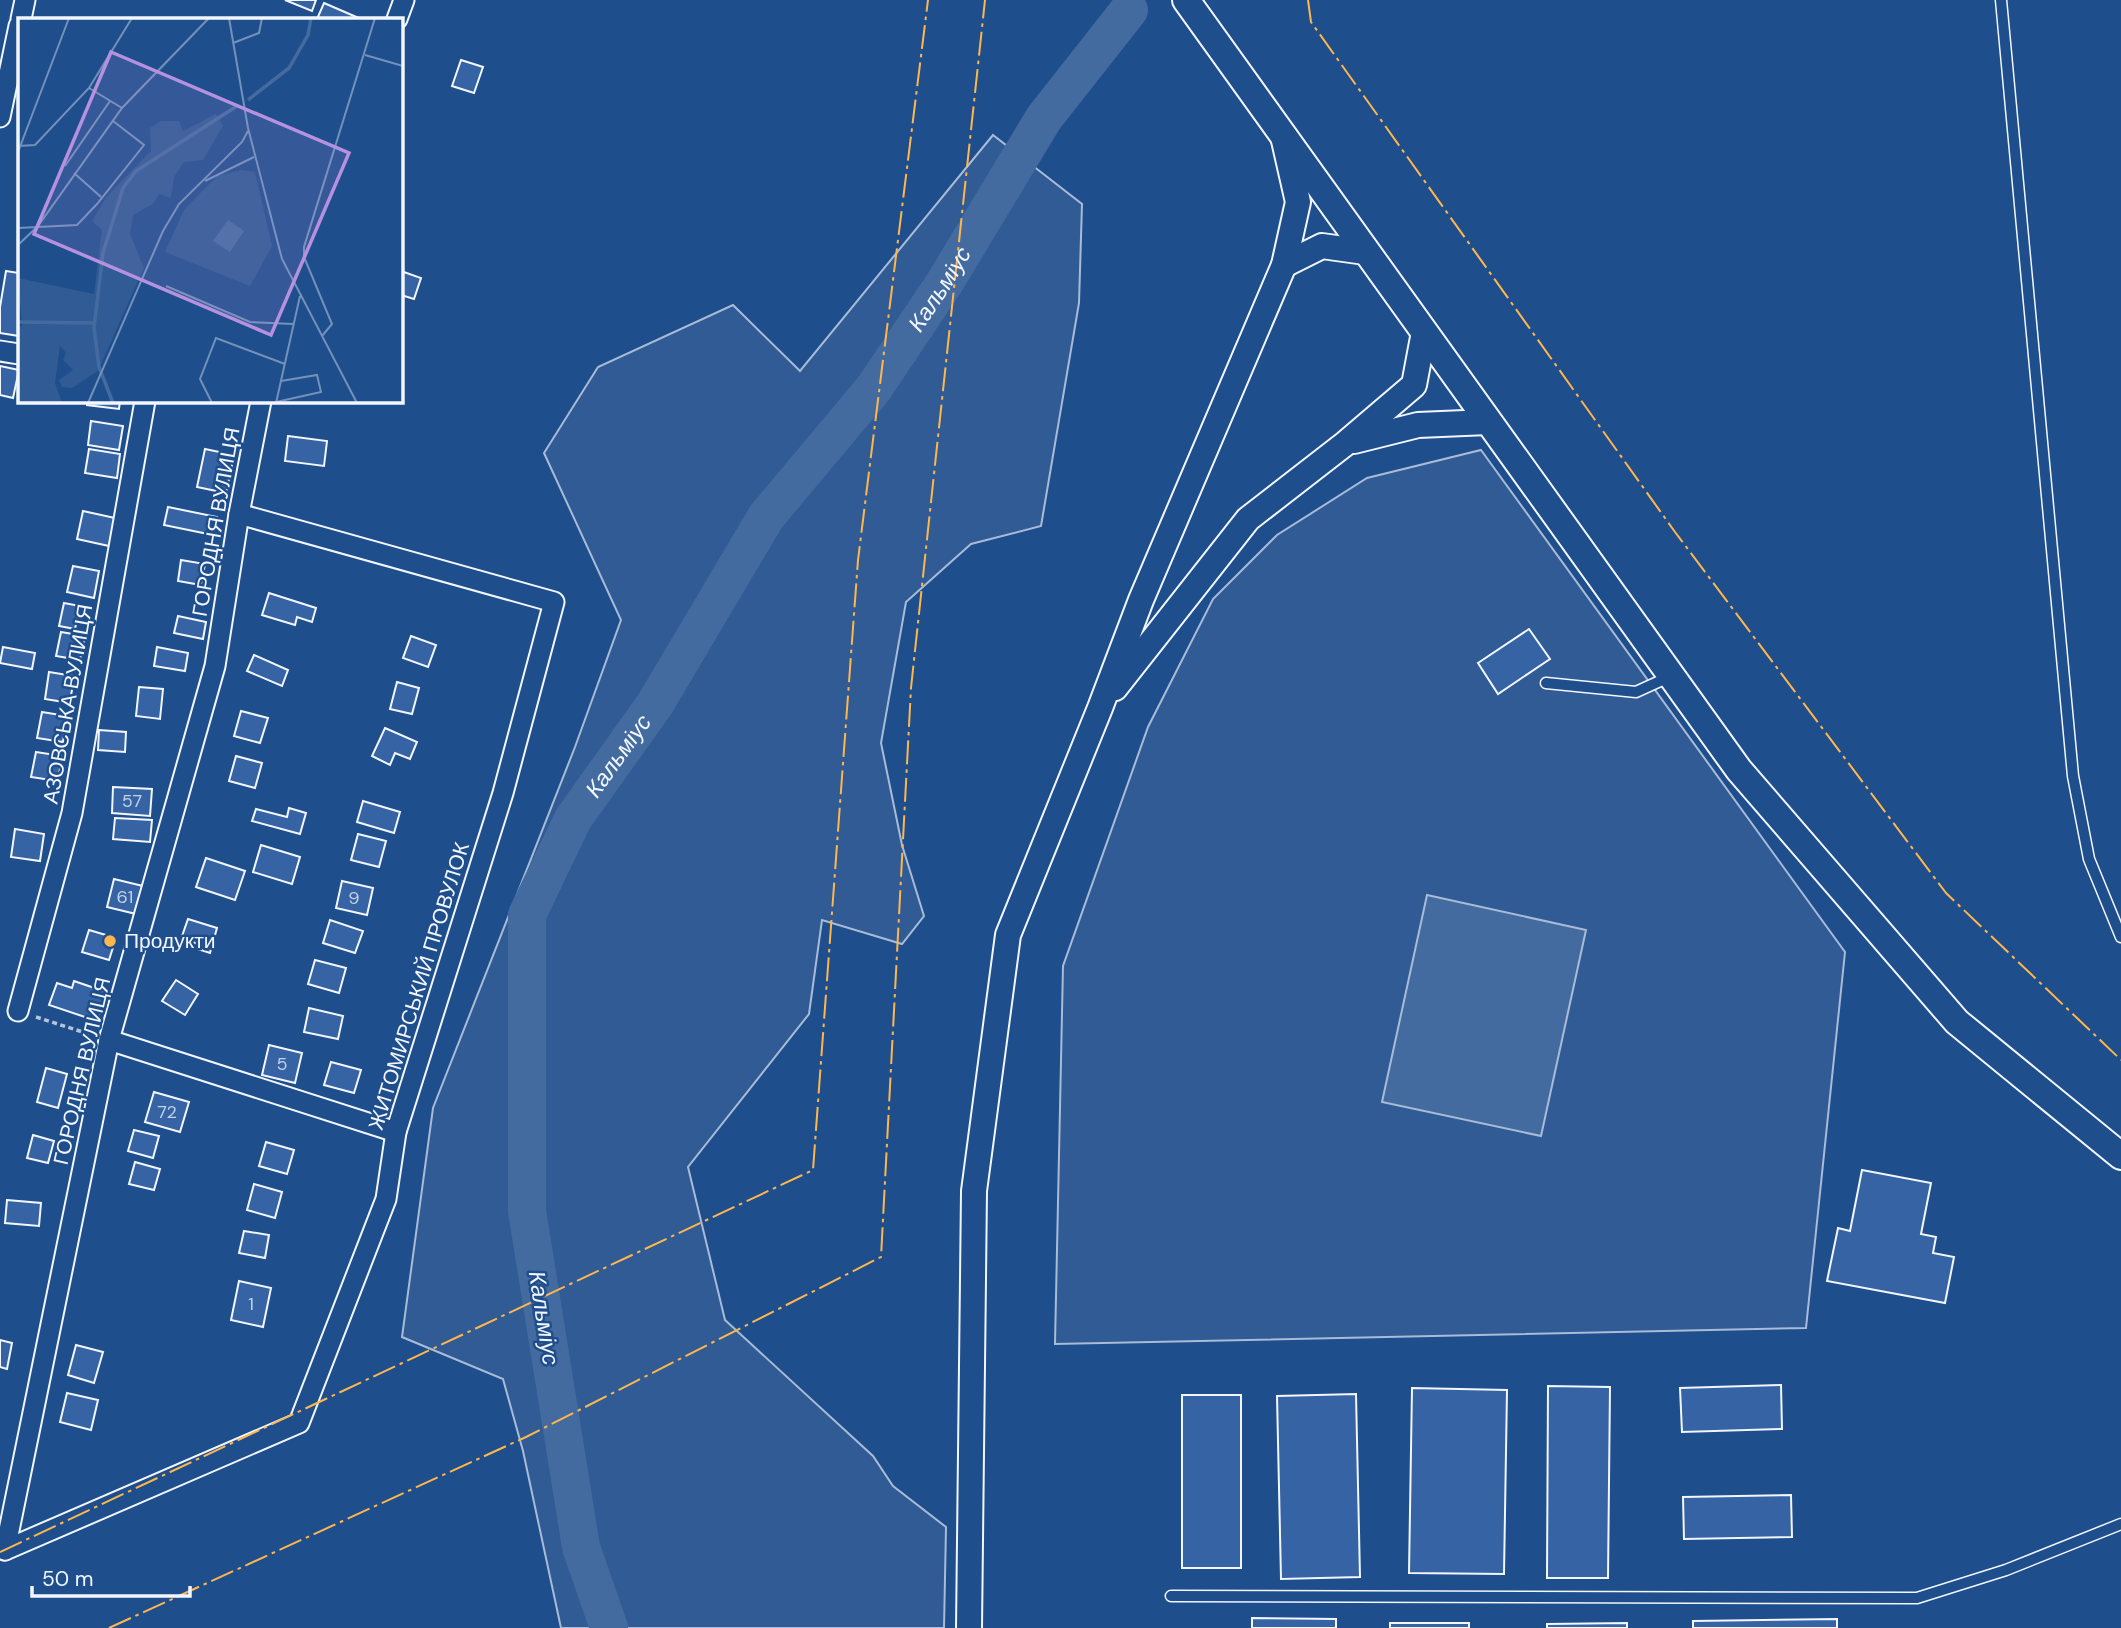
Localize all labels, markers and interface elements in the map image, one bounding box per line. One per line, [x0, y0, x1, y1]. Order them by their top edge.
inset map [18, 18, 402, 402]
water label: Кальміус [901, 241, 978, 337]
street label: ГОРОДНЯ ВУЛИЦЯ [186, 425, 246, 619]
street label: АЗОВСЬКА ВУЛИЦЯ [37, 602, 99, 806]
water label: Кальміус [578, 708, 658, 803]
house number: 57 [122, 789, 142, 813]
street label: ЖИТОМИРСЬКИЙ ПРОВУЛОК [362, 838, 476, 1133]
house number: 61 [117, 885, 133, 909]
house number: 9 [348, 886, 360, 910]
place label: Продукти [124, 927, 216, 955]
marker: Продукти [102, 933, 118, 949]
street label: ГОРОДНЯ ВУЛИЦЯ [47, 974, 117, 1168]
house number: 5 [277, 1052, 287, 1076]
house number: 72 [157, 1100, 177, 1124]
water label: Кальміус [522, 1269, 566, 1368]
house number: 1 [248, 1292, 254, 1316]
scale bar [32, 1554, 189, 1598]
text: 50 m [42, 1565, 93, 1593]

